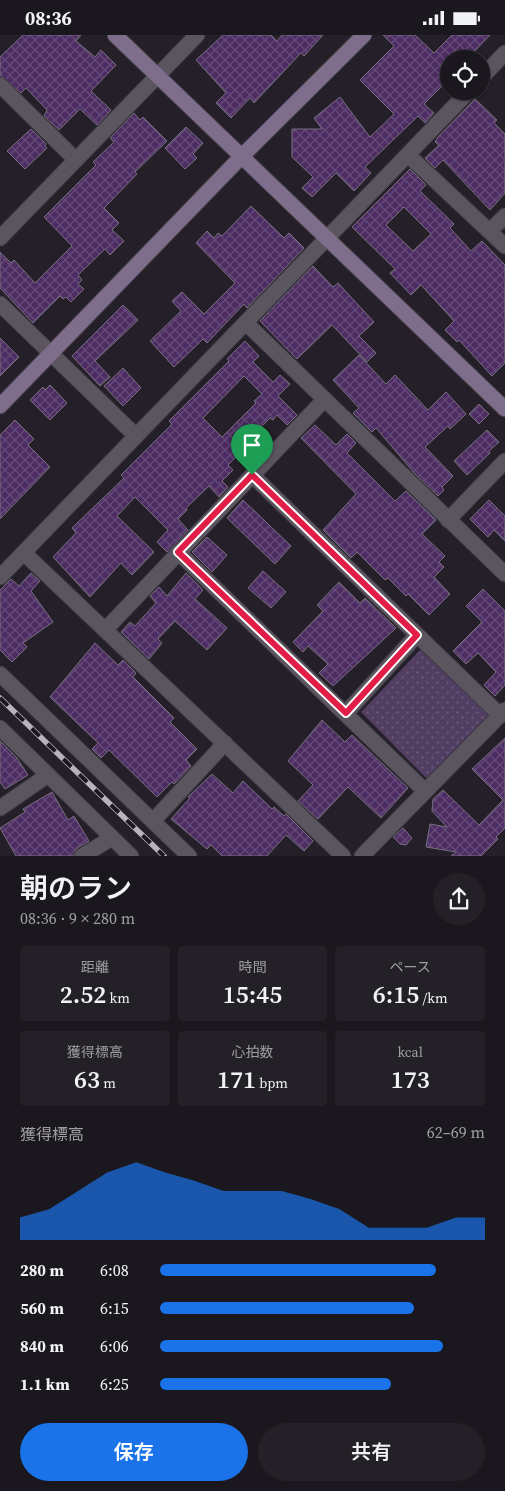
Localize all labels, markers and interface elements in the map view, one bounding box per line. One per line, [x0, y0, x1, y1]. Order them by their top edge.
text: 08:36 [25, 5, 72, 31]
map controls [440, 50, 490, 100]
button: locate [440, 50, 490, 100]
pin [231, 424, 273, 475]
icon: arrive [238, 431, 266, 459]
text: 朝のラン [20, 869, 132, 907]
button: share [433, 873, 485, 925]
text: 08:36 · 9 × 280 m [20, 907, 135, 929]
text: 距離 [81, 957, 109, 977]
text: 時間 [238, 957, 266, 977]
text: ペース [390, 957, 431, 977]
text: 2.52 [60, 977, 106, 1011]
text: 15:45 [223, 977, 282, 1011]
text: 6:15 [373, 977, 419, 1011]
text: km [106, 988, 130, 1008]
text: /km [419, 988, 448, 1008]
text: 獲得標高 [67, 1042, 123, 1062]
text: 心拍数 [231, 1042, 273, 1062]
text: kcal [397, 1042, 423, 1062]
text: 63 [74, 1062, 100, 1096]
text: 171 [217, 1062, 256, 1096]
text: 173 [391, 1062, 430, 1096]
text: m [100, 1073, 116, 1093]
text: bpm [256, 1073, 288, 1093]
text: 62–69 m [427, 1121, 485, 1143]
text: 獲得標高 [20, 1123, 84, 1145]
text: 280 m [20, 1259, 64, 1281]
text: 6:08 [100, 1259, 129, 1281]
text: 560 m [20, 1297, 64, 1319]
text: 6:15 [100, 1297, 129, 1319]
text: 840 m [20, 1335, 64, 1357]
text: 6:06 [100, 1335, 129, 1357]
text: 1.1 km [20, 1373, 70, 1395]
text: 6:25 [100, 1373, 129, 1395]
button: 保存 [20, 1423, 248, 1481]
button: 共有 [258, 1423, 485, 1481]

